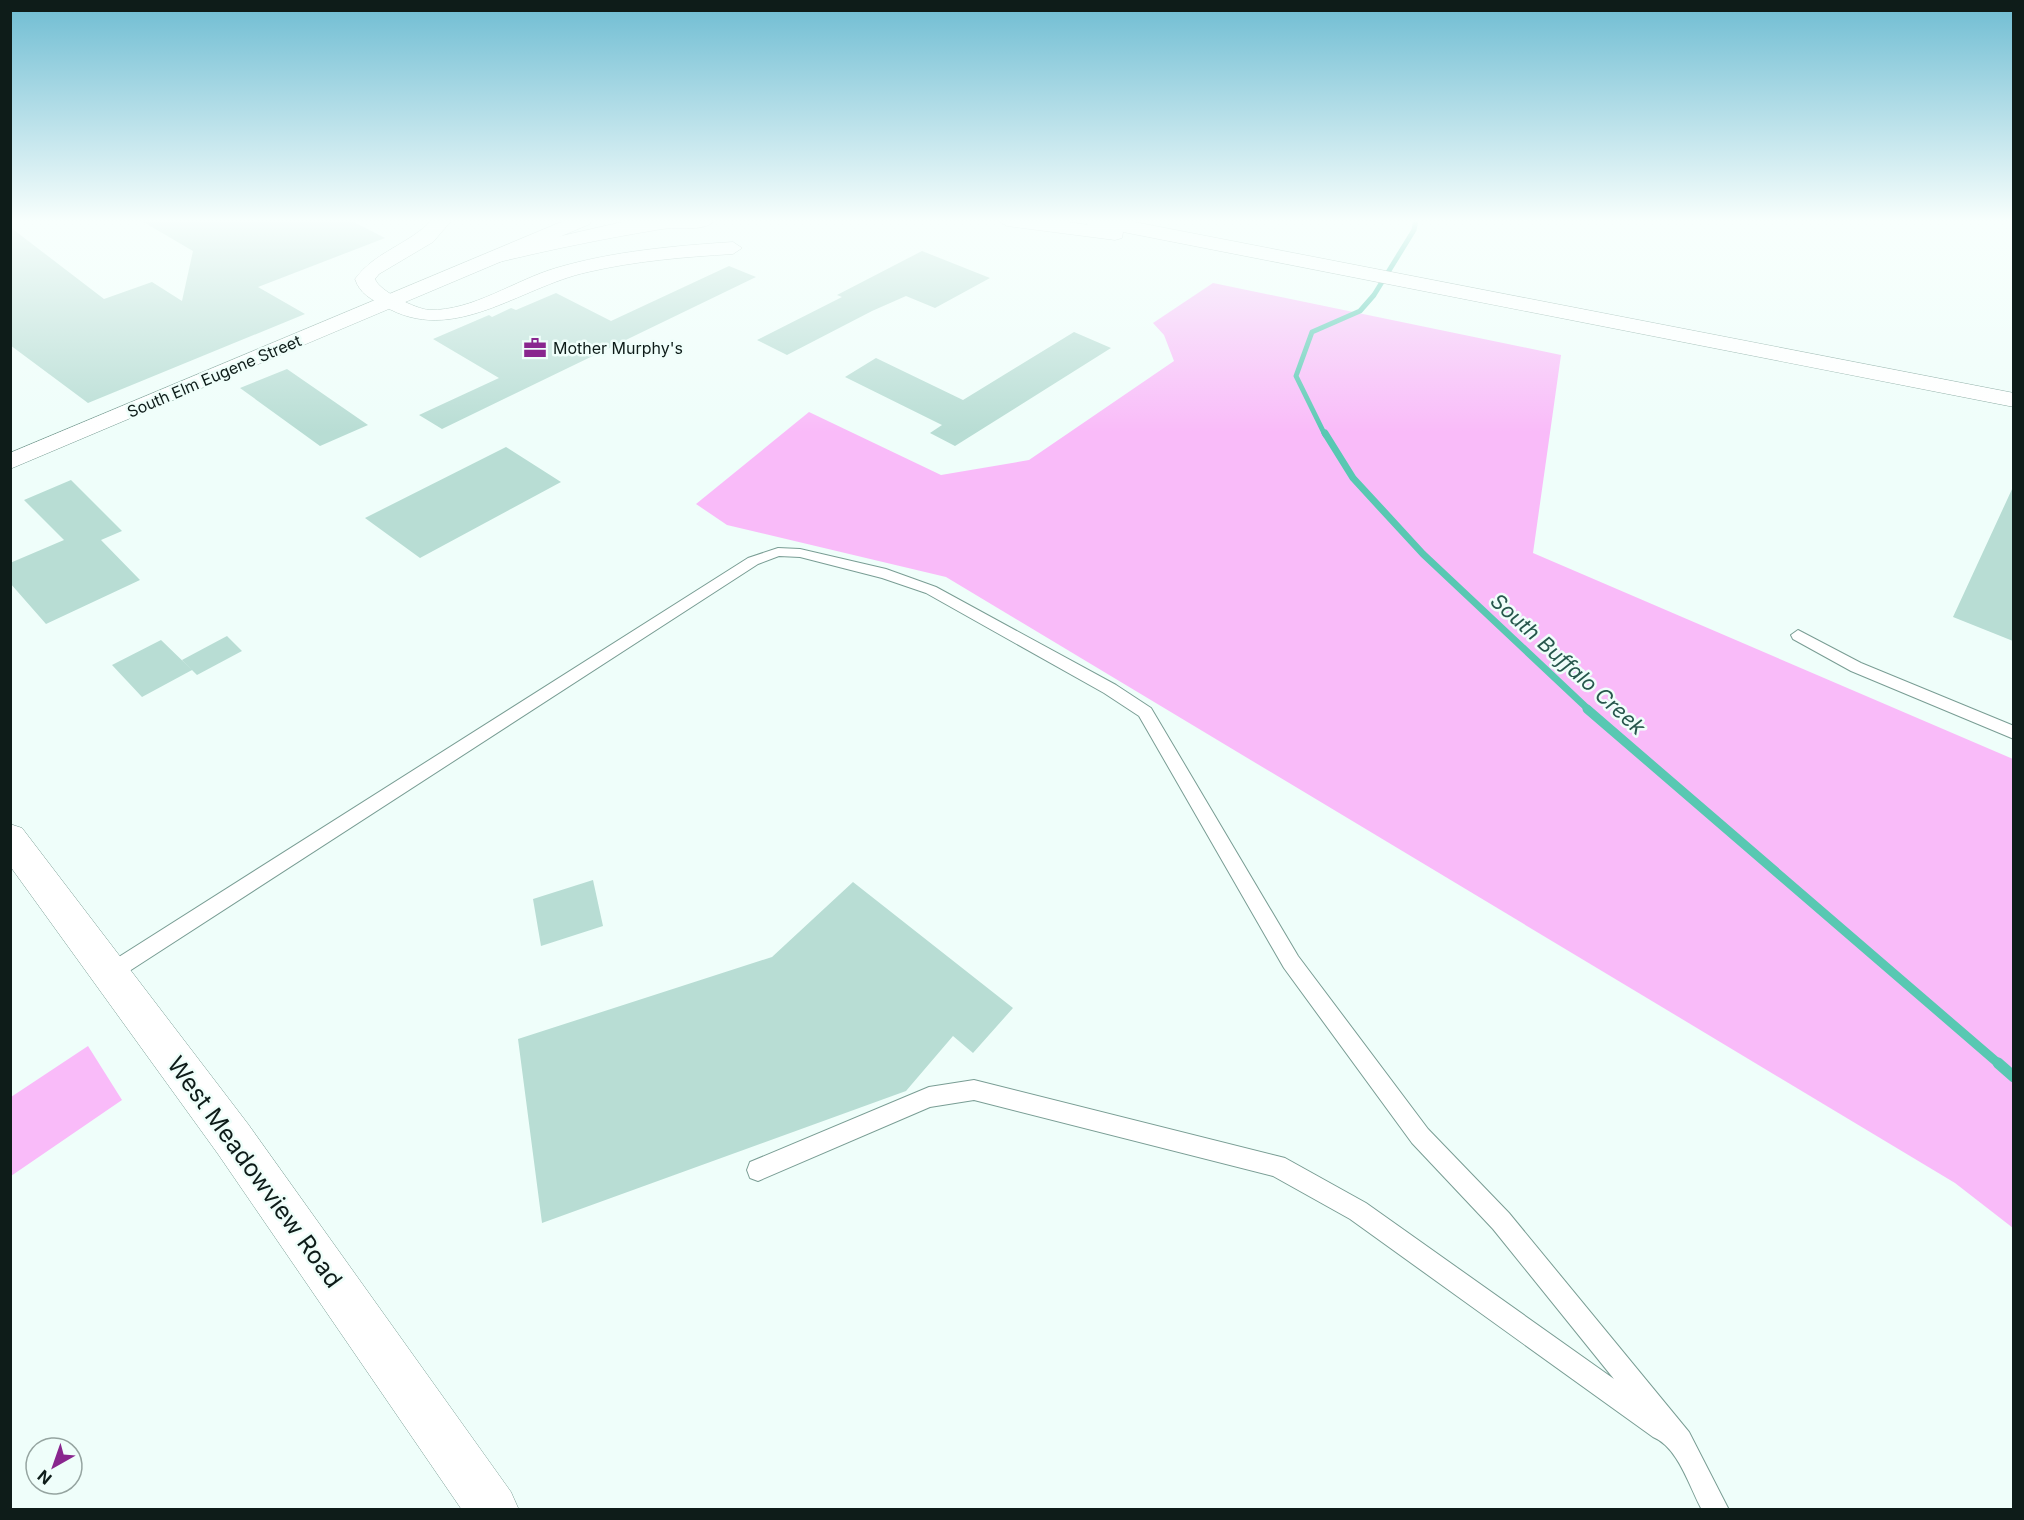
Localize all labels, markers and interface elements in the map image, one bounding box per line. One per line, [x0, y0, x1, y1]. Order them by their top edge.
street label: South Elm Eugene Street [124, 330, 304, 422]
office icon: Mother Murphy's [522, 335, 548, 361]
place label: Mother Murphy's [553, 338, 683, 358]
water label: South Buffalo Creek [1486, 588, 1651, 740]
street label: West Meadowview Road [161, 1051, 349, 1293]
north arrow [24, 1436, 84, 1496]
text: N [33, 1466, 55, 1489]

